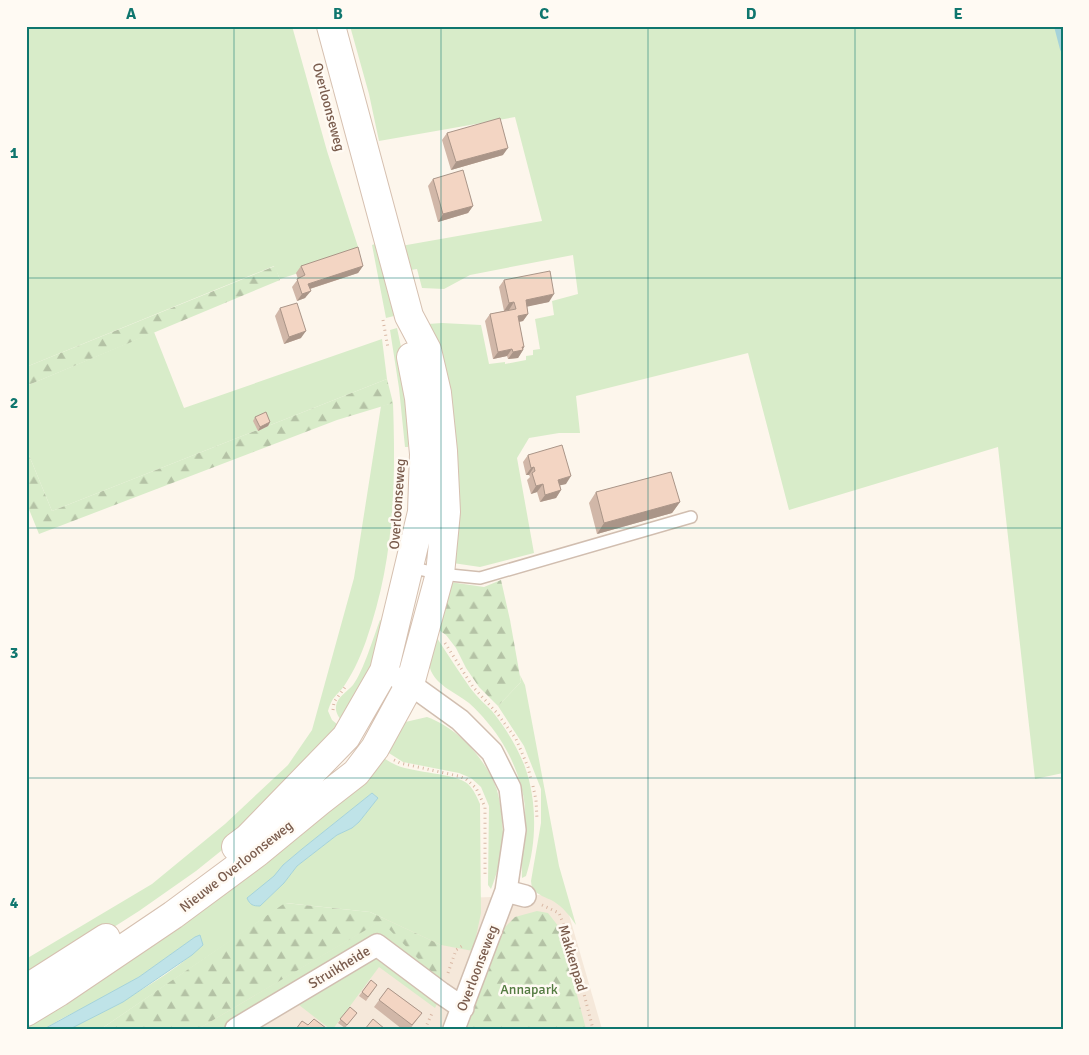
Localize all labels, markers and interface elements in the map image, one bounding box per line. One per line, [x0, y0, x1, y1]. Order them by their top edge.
text: A [126, 4, 137, 24]
text: B [333, 4, 343, 24]
text: C [539, 4, 549, 24]
text: D [746, 4, 757, 24]
text: E [953, 4, 963, 24]
street label: Overloonseweg [309, 61, 349, 153]
text: 1 [10, 143, 19, 163]
text: 2 [10, 393, 18, 413]
street label: Overloonseweg [386, 458, 409, 550]
text: 3 [10, 643, 18, 663]
street label: Nieuwe Overloonseweg [176, 817, 296, 916]
text: 4 [10, 893, 19, 913]
street label: Overloonseweg [453, 923, 502, 1014]
street label: Makkenpad [554, 923, 591, 993]
street label: Struikheide [305, 942, 373, 993]
park label: Annapark [500, 981, 558, 998]

